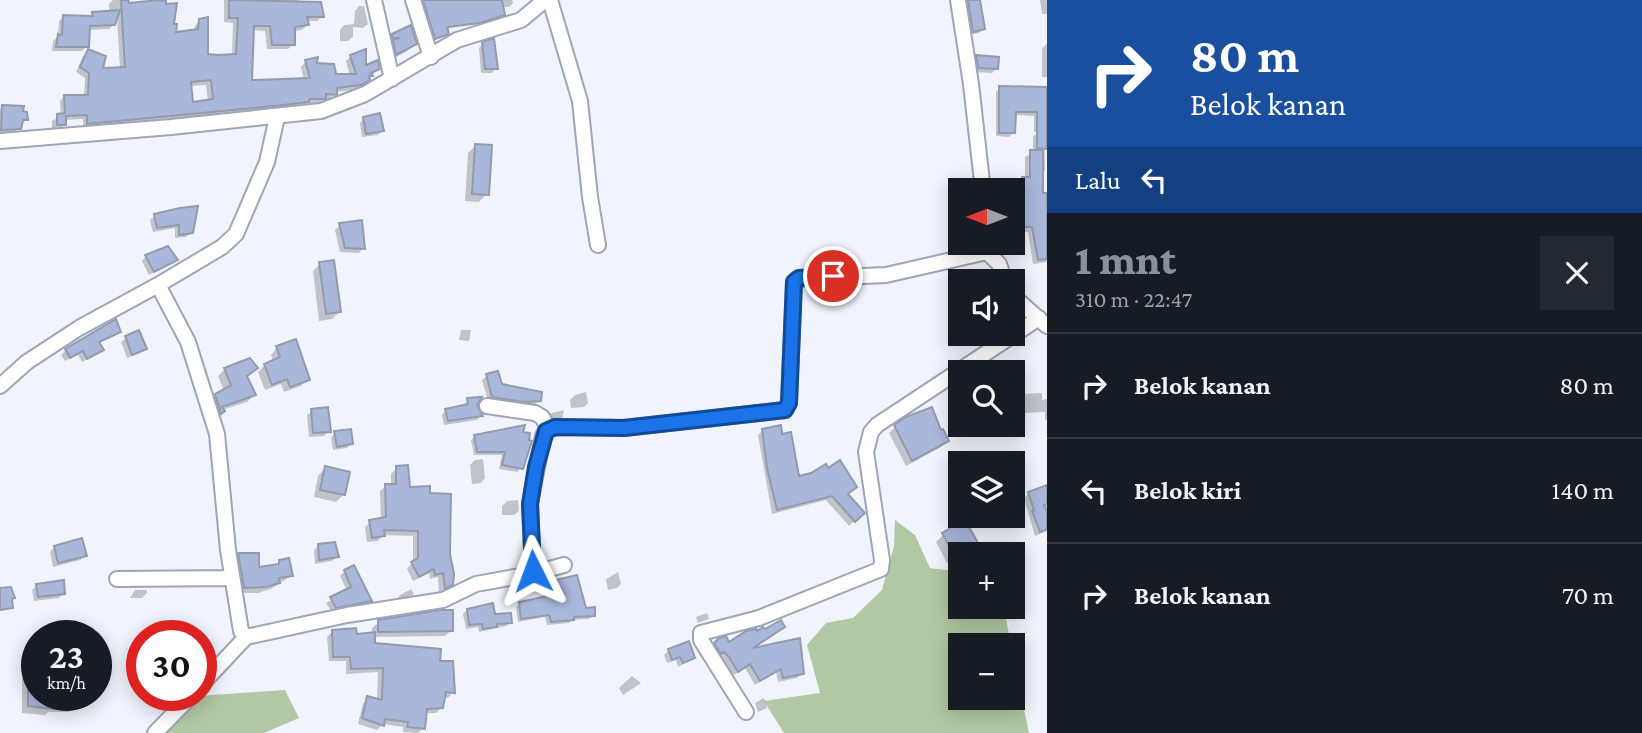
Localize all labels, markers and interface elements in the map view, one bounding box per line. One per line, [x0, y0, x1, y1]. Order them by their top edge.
icon: right [1075, 28, 1166, 119]
text: 80 m [1190, 28, 1299, 83]
text: Belok kanan [1190, 86, 1346, 122]
icon: left [1135, 161, 1173, 199]
text: Lalu [1075, 166, 1121, 195]
north arrow [948, 178, 1026, 256]
map controls [948, 178, 1025, 710]
text: 1 mnt [1075, 236, 1176, 283]
button: close [1540, 236, 1614, 310]
pin [803, 246, 863, 306]
icon: arrive [814, 257, 852, 295]
button: sound [948, 269, 1025, 346]
text: 310 m · 22:47 [1075, 286, 1192, 312]
button: search [948, 360, 1025, 437]
icon: right [1075, 367, 1113, 405]
text: Belok kanan [1134, 371, 1271, 400]
text: 80 m [1560, 371, 1614, 400]
button: layers [948, 451, 1025, 528]
icon: left [1075, 472, 1113, 510]
text: Belok kiri [1134, 476, 1241, 505]
text: 140 m [1552, 476, 1614, 505]
position arrow [496, 534, 570, 608]
button: + [948, 542, 1025, 619]
icon: right [1075, 577, 1113, 615]
text: Belok kanan [1134, 581, 1271, 610]
text: 70 m [1562, 581, 1614, 610]
speed limit sign: 30 [126, 620, 217, 711]
button: − [948, 633, 1025, 710]
text: 23 [49, 637, 84, 676]
text: km/h [47, 673, 86, 693]

